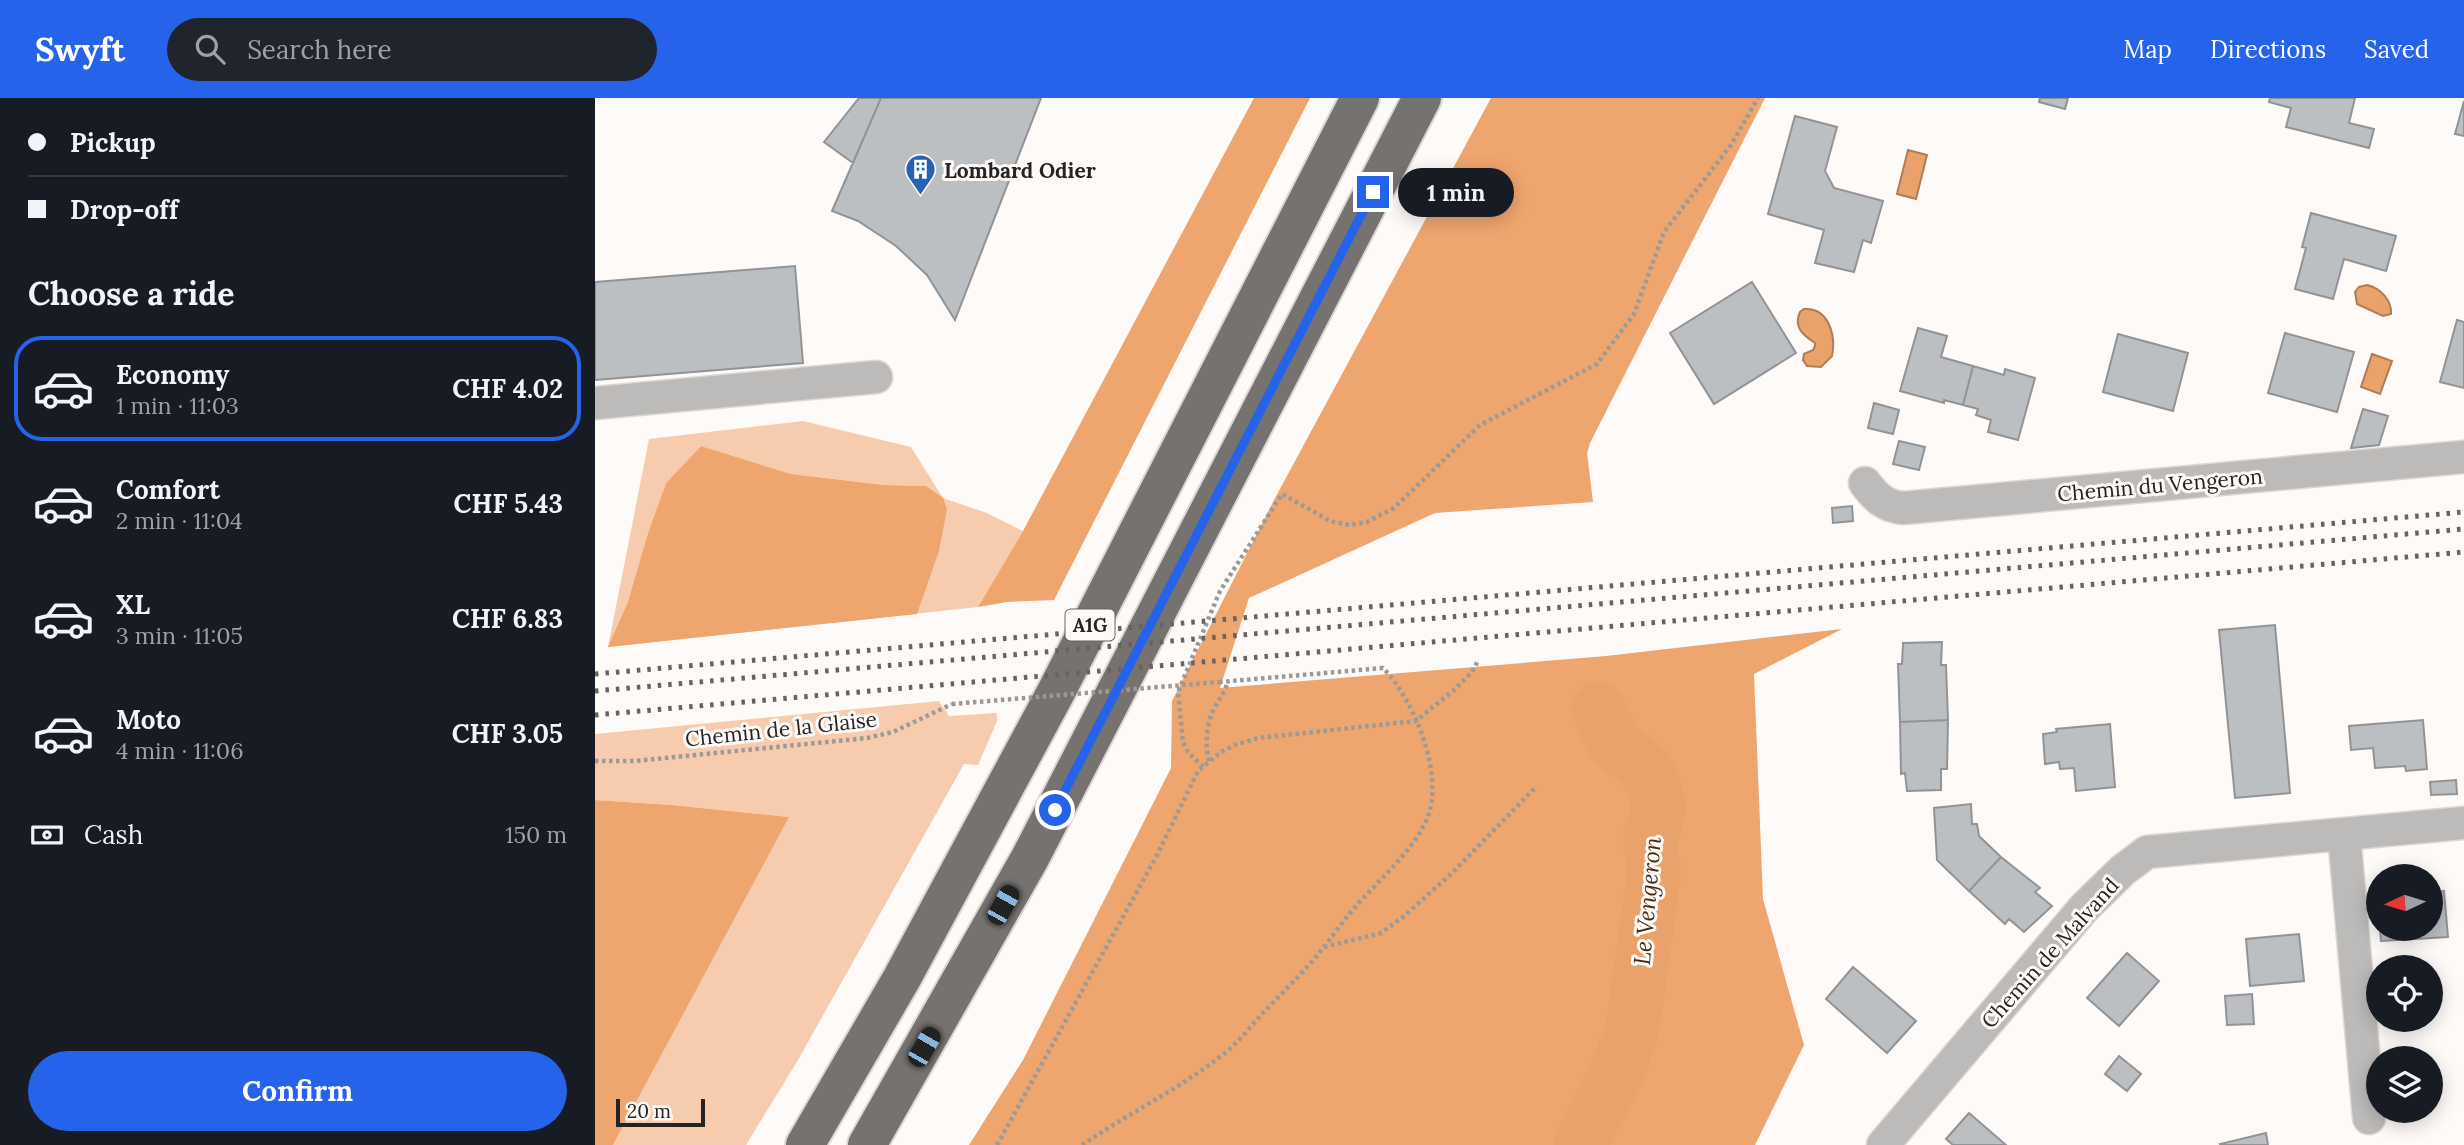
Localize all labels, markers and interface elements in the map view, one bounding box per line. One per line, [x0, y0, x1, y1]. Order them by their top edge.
search box [167, 18, 657, 81]
text: Swyft [35, 28, 125, 70]
icon: search [191, 30, 229, 68]
text: Search here [247, 33, 391, 66]
text: Map [2123, 34, 2172, 65]
text: Directions [2210, 34, 2326, 65]
text: Saved [2364, 34, 2429, 65]
text: Pickup [70, 126, 156, 159]
building icon: Lombard Odier [904, 153, 938, 197]
place label: Lombard Odier [944, 157, 1096, 184]
callout: 1 min [1397, 168, 1513, 217]
route end [1357, 176, 1389, 208]
text: 1 min [1427, 178, 1485, 207]
text: Drop-off [70, 193, 178, 226]
text: Choose a ride [28, 273, 235, 314]
icon: car [32, 357, 95, 420]
text: Economy [116, 358, 229, 391]
text: CHF 4.02 [452, 372, 563, 405]
text: 1 min · 11:03 [116, 391, 239, 420]
street label: Chemin du Vengeron [2056, 463, 2264, 507]
icon: car [32, 472, 95, 535]
text: Comfort [116, 473, 220, 506]
text: CHF 5.43 [454, 487, 563, 520]
text: 2 min · 11:04 [116, 506, 242, 535]
icon: car [32, 587, 95, 650]
text: XL [116, 588, 150, 621]
text: CHF 6.83 [452, 602, 563, 635]
road number: A1G [1065, 610, 1115, 640]
text: 3 min · 11:05 [116, 621, 243, 650]
icon: car [32, 702, 95, 765]
text: Moto [116, 703, 181, 736]
street label: Chemin de la Glaise [684, 706, 878, 752]
text: CHF 3.05 [452, 717, 563, 750]
text: 4 min · 11:06 [116, 736, 243, 765]
route start [1039, 794, 1071, 826]
icon: cash [28, 816, 66, 854]
text: Cash [84, 818, 143, 851]
text: 150 m [505, 820, 567, 849]
water label: Le Vengeron [1627, 836, 1667, 966]
north arrow [2366, 864, 2443, 942]
map controls [2366, 864, 2443, 1123]
street label: Chemin de Malvand [1975, 872, 2125, 1034]
car [984, 882, 1023, 928]
button: locate [2366, 955, 2443, 1032]
car [905, 1024, 944, 1070]
button: layers [2366, 1046, 2443, 1123]
button: Confirm [28, 1051, 567, 1131]
scale bar [616, 1096, 705, 1128]
text: 20 m [627, 1099, 671, 1123]

